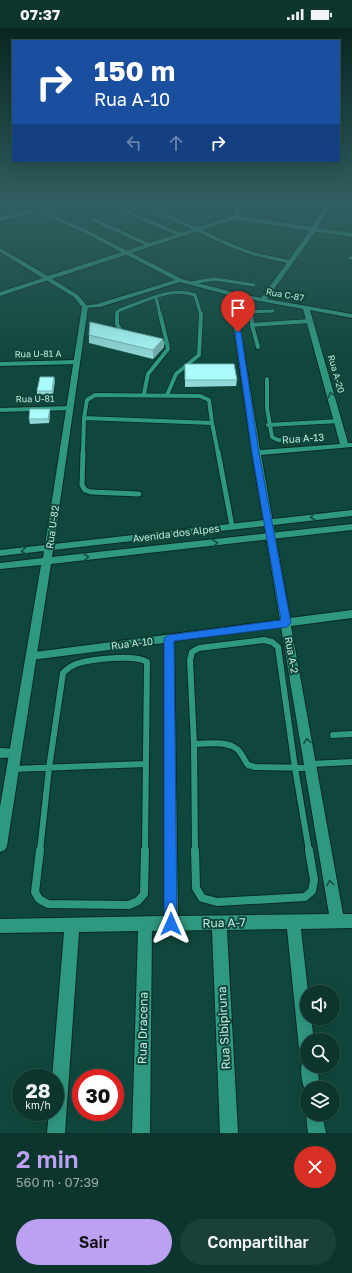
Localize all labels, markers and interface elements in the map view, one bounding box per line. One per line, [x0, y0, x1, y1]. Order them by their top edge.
text: 07:37 [20, 5, 60, 23]
text: 150 m [94, 54, 175, 87]
icon: right [28, 56, 80, 108]
text: Rua A-10 [94, 88, 170, 110]
icon: left [123, 132, 145, 154]
icon: ahead [165, 132, 187, 154]
icon: right [207, 132, 229, 154]
street label: Rua C-87 [265, 286, 305, 303]
pin [221, 291, 255, 332]
icon: arrive [227, 297, 249, 319]
street label: Rua U-81 A [14, 348, 62, 359]
street label: Rua A-20 [326, 354, 347, 395]
one-way arrow [327, 392, 336, 399]
street label: Rua U-81 [16, 393, 55, 404]
street label: Rua A-13 [282, 431, 325, 445]
street label: Rua U-82 [43, 504, 61, 550]
one-way arrow [310, 512, 316, 521]
street label: Avenida dos Alpes [132, 522, 220, 544]
one-way arrow [212, 538, 218, 547]
one-way arrow [21, 546, 27, 555]
one-way arrow [82, 553, 89, 562]
street label: Rua A-10 [110, 634, 154, 652]
street label: Rua A-2 [283, 636, 301, 675]
one-way arrow [303, 738, 311, 744]
one-way arrow [327, 880, 335, 886]
position arrow [150, 903, 192, 945]
street label: Rua A-7 [202, 915, 246, 930]
map controls [300, 985, 340, 1121]
button: sound [300, 985, 340, 1025]
street label: Rua Sibipiruna [214, 986, 233, 1070]
street label: Rua Dracena [134, 992, 151, 1064]
button: search [300, 1033, 340, 1073]
speed limit sign: 30 [72, 1069, 124, 1121]
text: 28 [25, 1078, 50, 1102]
button: layers [300, 1081, 340, 1121]
text: km/h [25, 1099, 51, 1111]
text: 2 min [16, 1144, 78, 1173]
button: close [294, 1146, 336, 1188]
text: 560 m · 07:39 [16, 1174, 99, 1190]
button: Sair [16, 1219, 172, 1265]
button: Compartilhar [180, 1219, 336, 1265]

